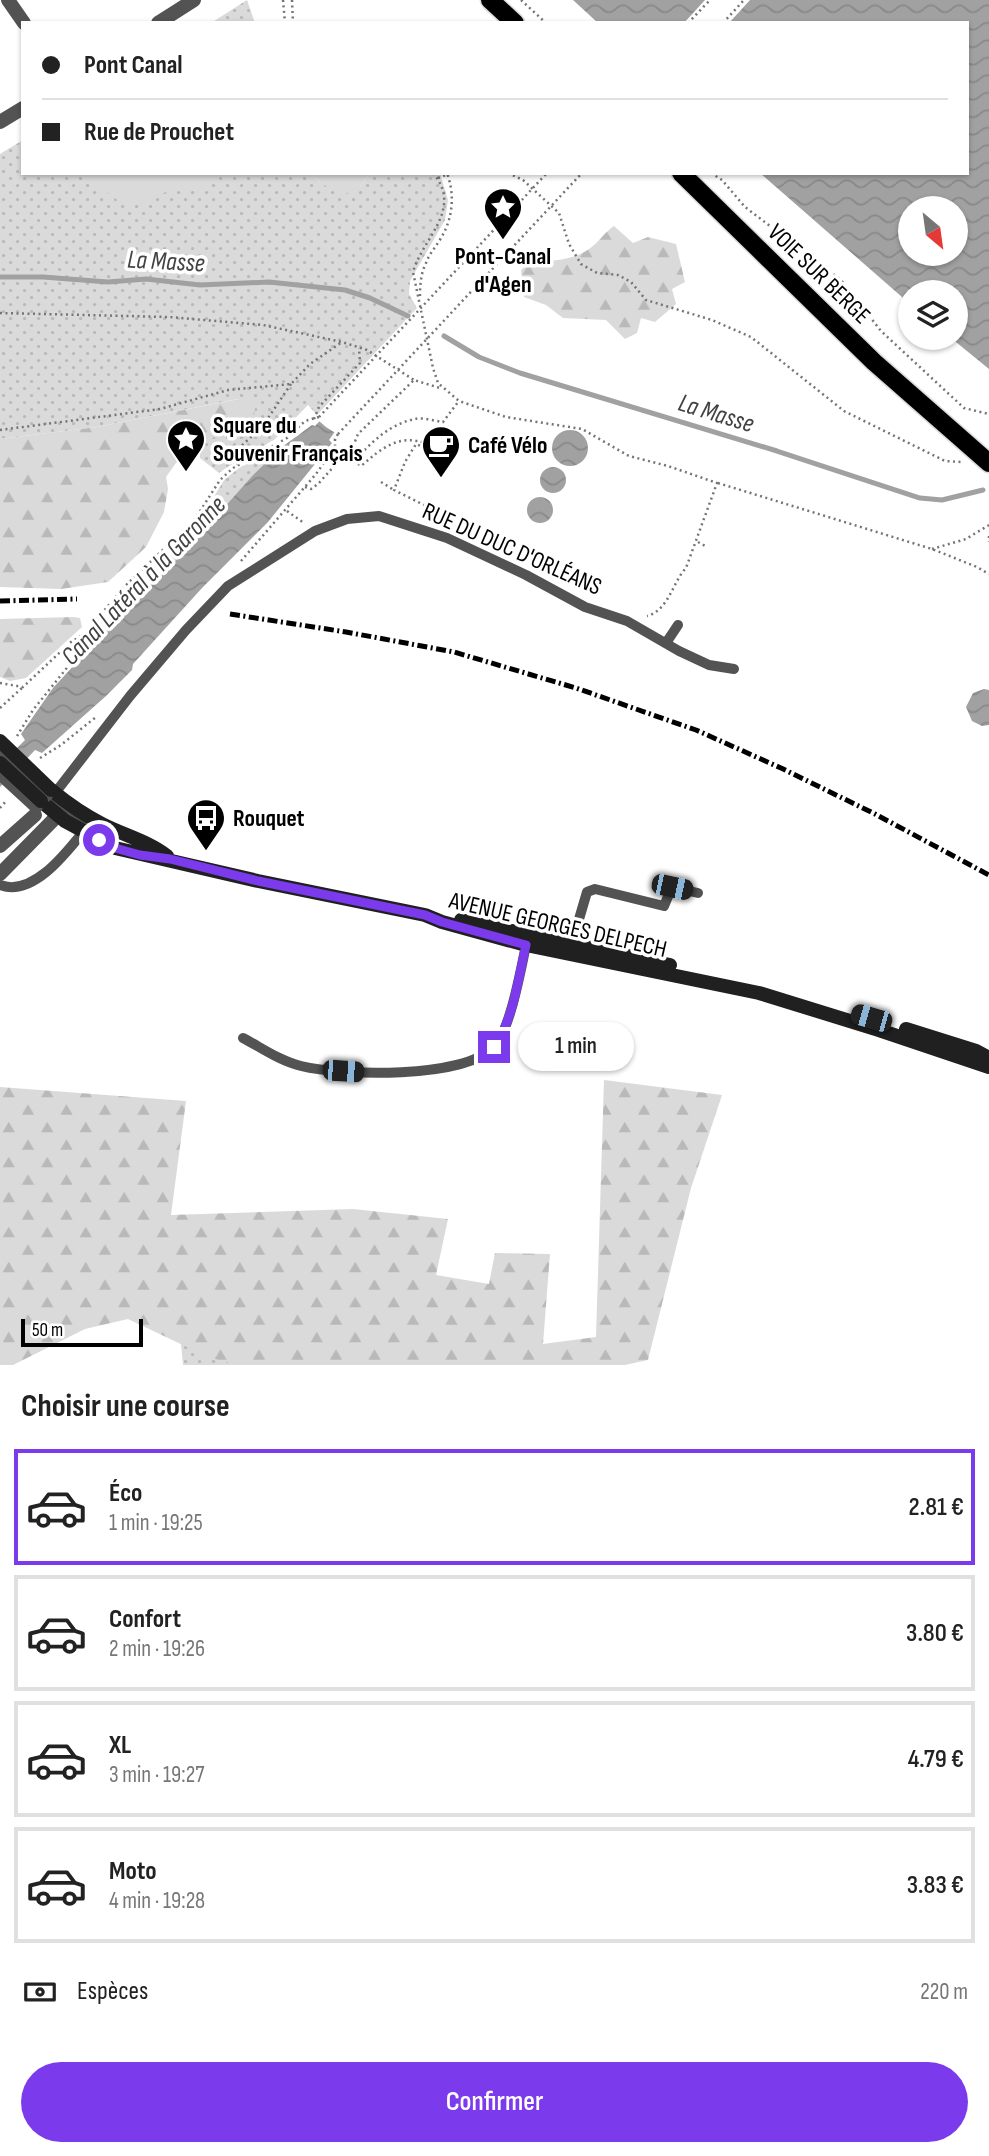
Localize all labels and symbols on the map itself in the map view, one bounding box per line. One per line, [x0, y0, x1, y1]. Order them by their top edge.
place icon: Pont-Canal d'Agen [482, 186, 524, 241]
north arrow [898, 196, 968, 266]
street label: VOIE SUR BERGE [762, 218, 876, 330]
place label: Pont-Canal d'Agen [455, 242, 551, 299]
water label: La Masse [126, 244, 206, 280]
water label: La Masse [674, 388, 758, 440]
place label: Square du Souvenir Français [213, 411, 363, 468]
place icon: Square du Souvenir Français [165, 418, 207, 473]
cafe icon: Café Vélo [420, 424, 462, 479]
place label: Café Vélo [468, 431, 547, 460]
water label: Canal Latéral à la Garonne [55, 490, 233, 672]
street label: RUE DU DUC D'ORLÉANS [418, 496, 606, 602]
bus stop icon: Rouquet [185, 797, 227, 852]
place label: Rouquet [233, 804, 305, 833]
route start [83, 824, 115, 856]
car [650, 872, 695, 902]
street label: AVENUE GEORGES DELPECH [445, 886, 670, 964]
car [848, 1002, 895, 1034]
callout: 1 min [518, 1023, 634, 1072]
route end [478, 1031, 510, 1063]
car [322, 1059, 365, 1083]
scale bar [21, 1316, 144, 1348]

